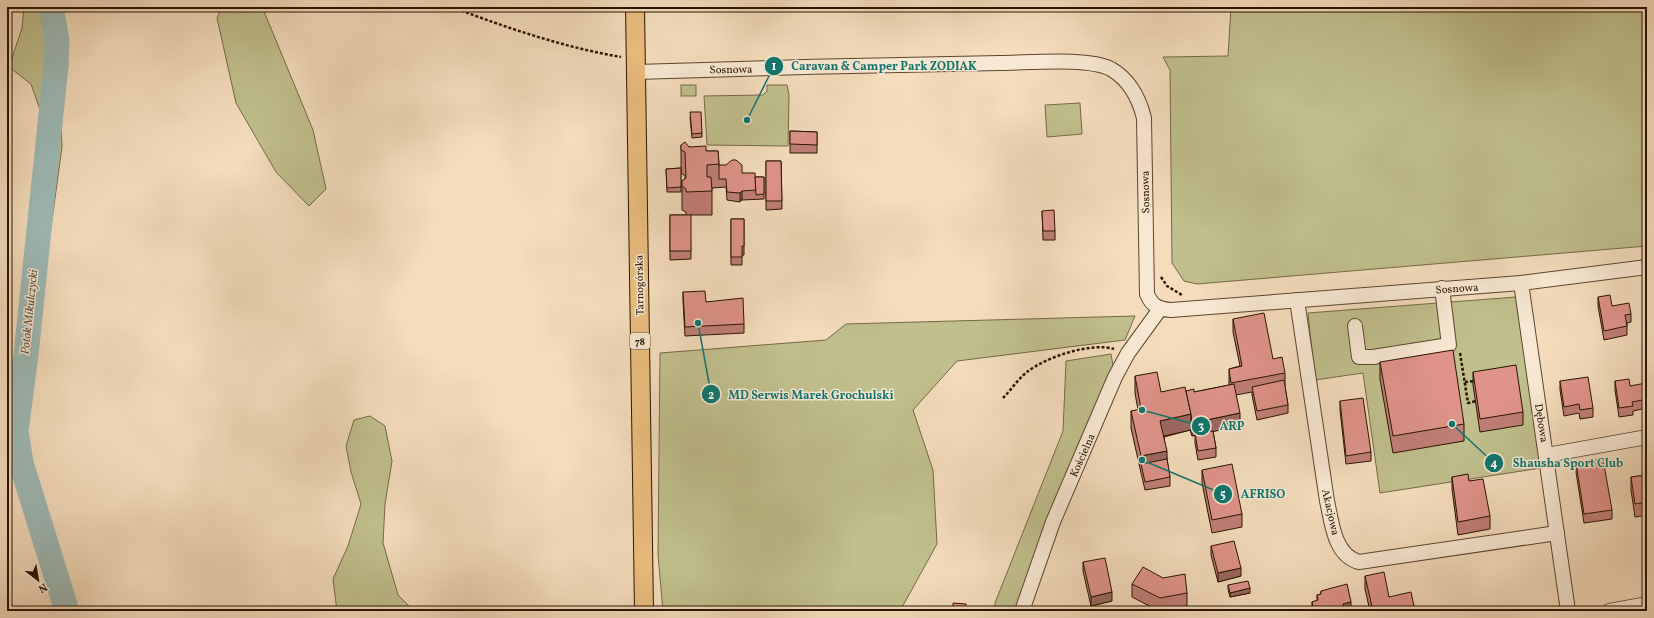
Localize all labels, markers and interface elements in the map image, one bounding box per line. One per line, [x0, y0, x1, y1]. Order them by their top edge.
callout: Caravan & Camper Park ZODIAK [764, 54, 985, 78]
text: 1 [772, 59, 777, 75]
text: Caravan & Camper Park ZODIAK [791, 59, 977, 75]
street label: Sosnowa [709, 63, 753, 78]
street label: Sosnowa [1139, 170, 1154, 214]
street label: Tarnogórska [632, 254, 649, 315]
water label: Potok Mikulczycki [18, 268, 43, 355]
street label: Sosnowa [1435, 280, 1480, 298]
road number: 78 [630, 333, 650, 349]
callout: MD Serwis Marek Grochulski [701, 382, 902, 406]
text: 2 [708, 388, 714, 404]
text: MD Serwis Marek Grochulski [728, 388, 894, 404]
street label: Dębowa [1530, 403, 1551, 444]
callout: ARP [1191, 414, 1252, 438]
text: 3 [1198, 419, 1204, 435]
text: ARP [1220, 419, 1245, 435]
street label: Kościelna [1067, 431, 1100, 480]
callout: Shausha Sport Club [1484, 451, 1631, 475]
text: 4 [1490, 456, 1498, 472]
text: Shausha Sport Club [1513, 456, 1623, 472]
callout: AFRISO [1213, 482, 1293, 506]
text: 5 [1220, 487, 1226, 503]
text: AFRISO [1241, 487, 1285, 503]
street label: Akacjowa [1317, 488, 1342, 537]
north arrow [18, 560, 58, 600]
text: N [35, 579, 50, 596]

